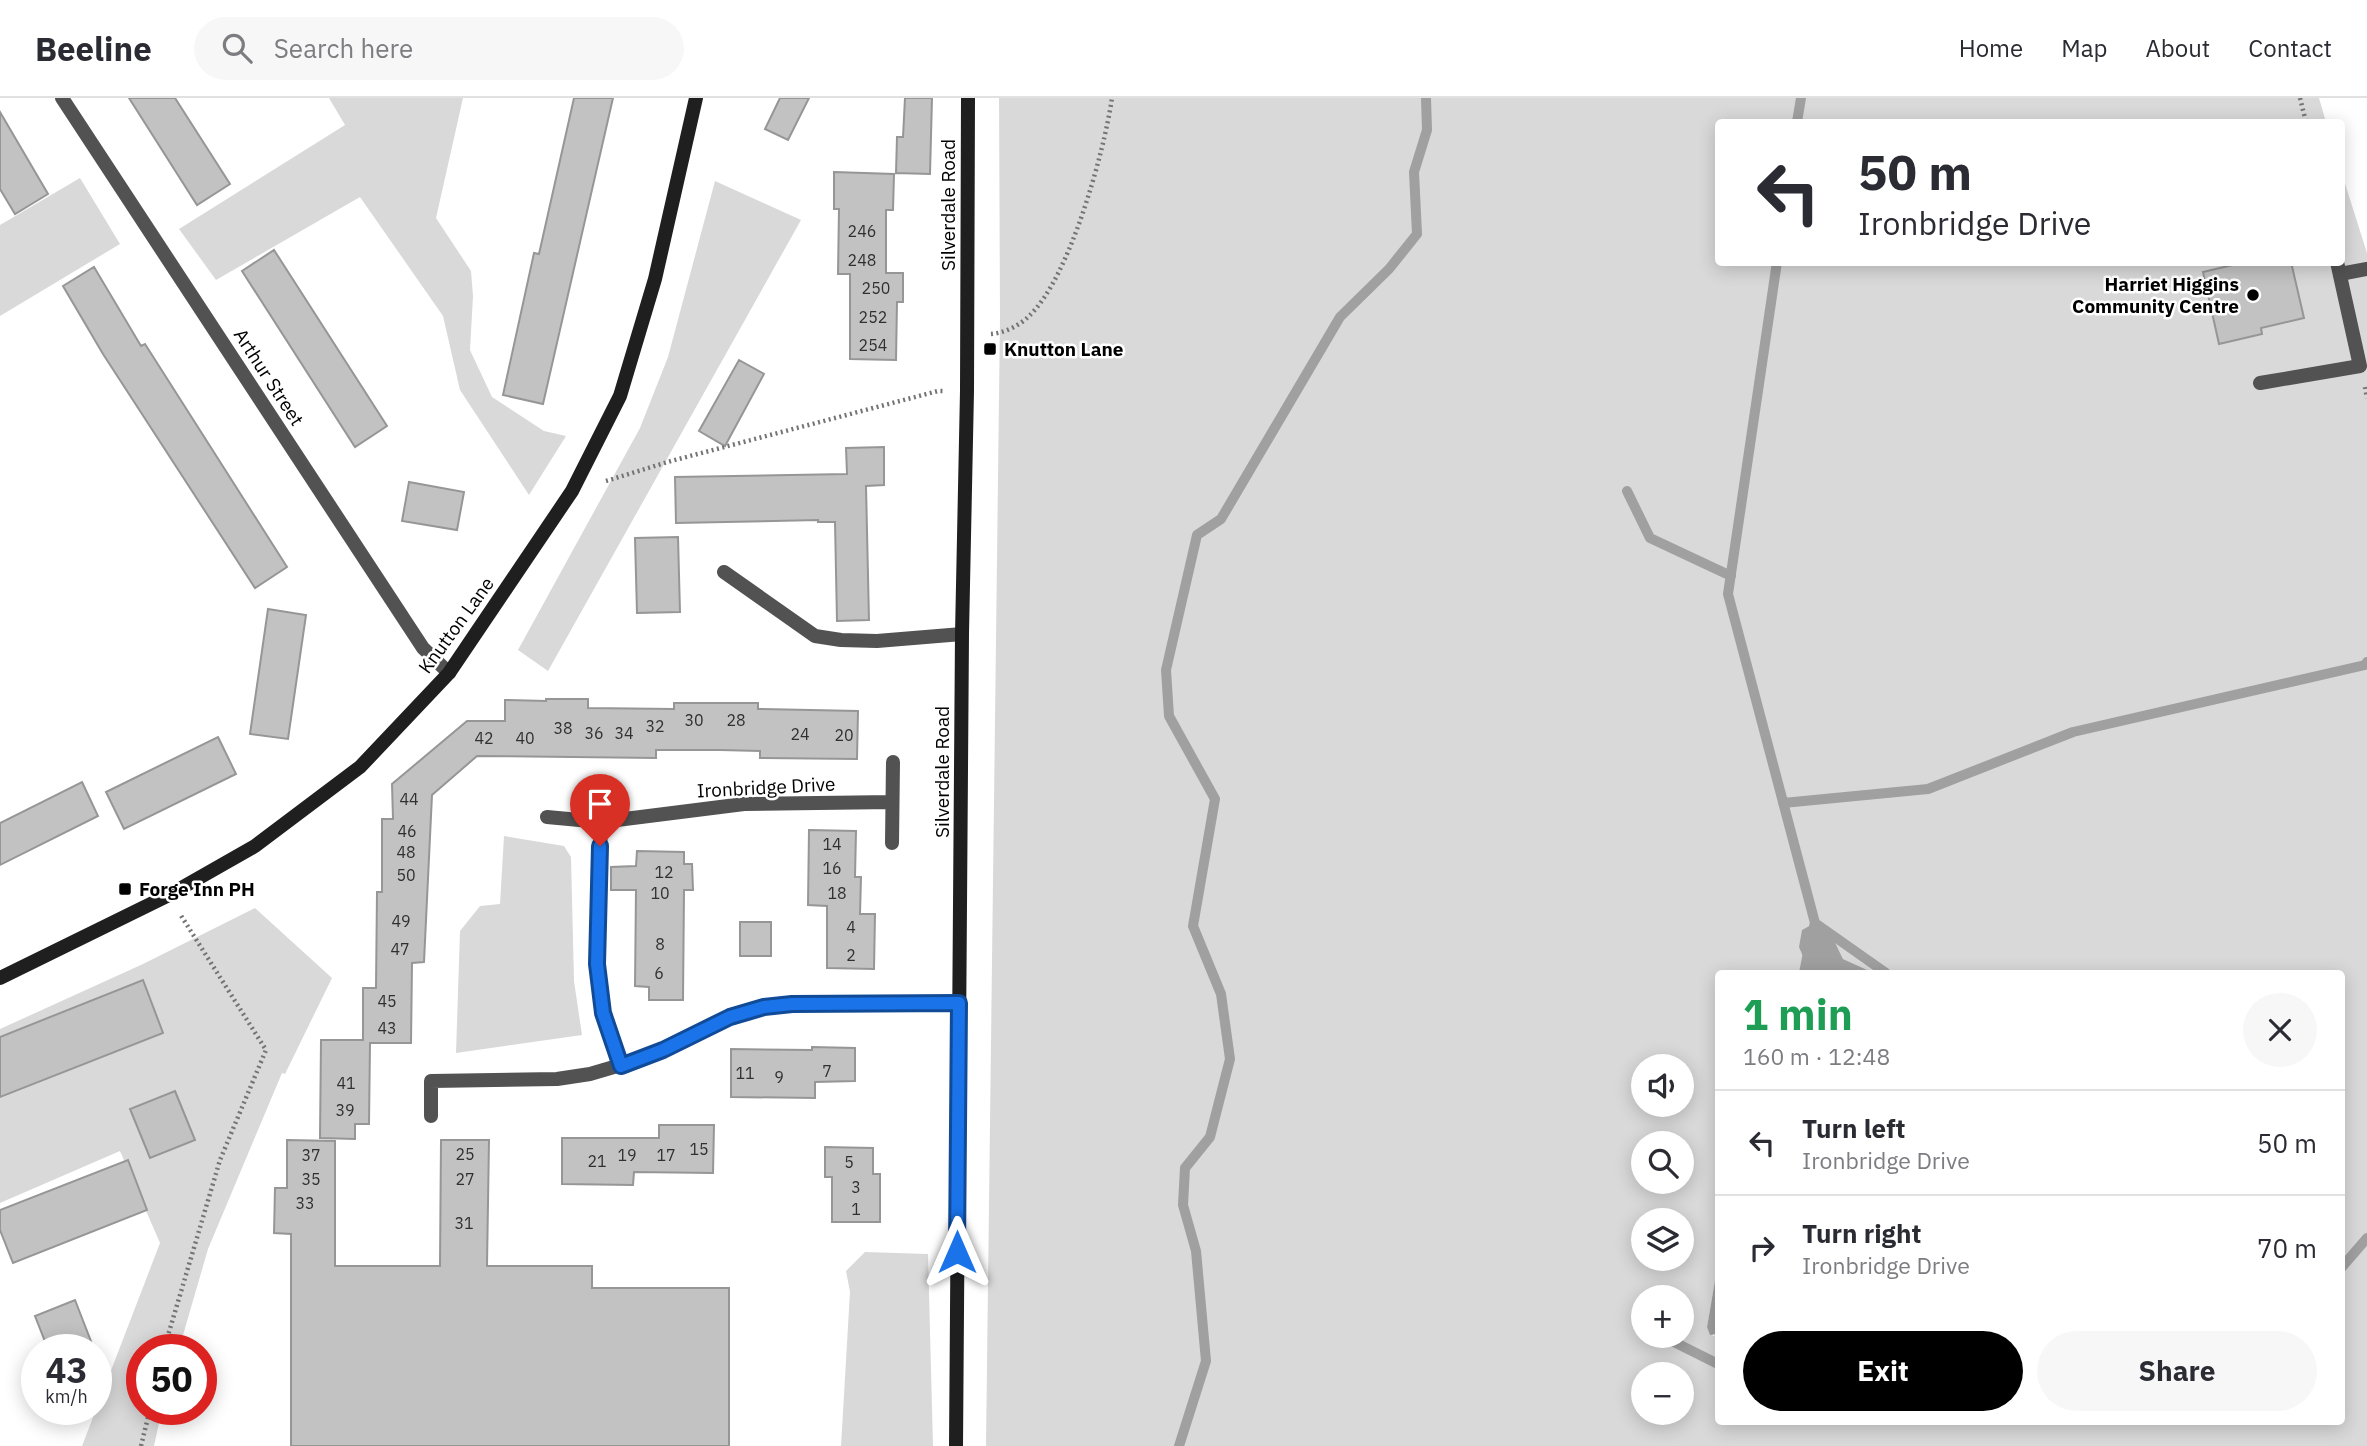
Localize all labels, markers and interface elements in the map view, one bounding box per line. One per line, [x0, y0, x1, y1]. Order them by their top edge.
search box [194, 17, 684, 80]
text: Beeline [35, 27, 152, 70]
icon: search [218, 29, 256, 67]
text: Search here [274, 31, 413, 65]
text: Home [1959, 32, 2023, 64]
text: Map [2061, 32, 2107, 64]
text: About [2145, 32, 2210, 64]
text: Contact [2248, 32, 2332, 64]
street label: Silverdale Road [936, 139, 960, 271]
text: 50 m [1858, 140, 1972, 203]
icon: left [1743, 147, 1834, 238]
text: Ironbridge Drive [1858, 202, 2091, 244]
house number: 246 [848, 221, 876, 241]
house number: 248 [848, 250, 876, 270]
place label: Harriet Higgins Community Centre [2072, 272, 2239, 318]
house number: 250 [862, 278, 890, 298]
marker: Harriet Higgins Community Centre [2245, 287, 2261, 303]
house number: 252 [859, 307, 887, 327]
street label: Arthur Street [229, 324, 309, 430]
house number: 254 [859, 335, 887, 355]
place label: Knutton Lane [1004, 337, 1124, 361]
marker: Knutton Lane [982, 341, 998, 357]
street label: Knutton Lane [413, 572, 499, 678]
street label: Silverdale Road [930, 706, 954, 838]
house number: 30 [684, 710, 704, 730]
house number: 28 [726, 710, 746, 730]
house number: 32 [645, 716, 665, 736]
house number: 38 [553, 718, 573, 738]
house number: 36 [584, 723, 604, 743]
house number: 34 [614, 723, 634, 743]
house number: 24 [790, 724, 810, 744]
house number: 20 [834, 725, 854, 745]
house number: 42 [474, 728, 494, 748]
house number: 40 [515, 728, 535, 748]
street label: Ironbridge Drive [696, 771, 836, 803]
pin [570, 774, 630, 846]
icon: arrive [581, 785, 619, 823]
house number: 44 [399, 789, 419, 809]
house number: 46 [397, 821, 417, 841]
house number: 14 [822, 834, 842, 854]
house number: 48 [396, 842, 416, 862]
house number: 16 [822, 858, 842, 878]
house number: 12 [654, 862, 674, 882]
house number: 50 [396, 865, 416, 885]
place label: Forge Inn PH [139, 877, 255, 901]
marker: Forge Inn PH [117, 881, 133, 897]
house number: 10 [650, 883, 670, 903]
house number: 18 [827, 883, 847, 903]
house number: 49 [391, 911, 411, 931]
house number: 4 [846, 917, 856, 937]
house number: 8 [655, 934, 665, 954]
house number: 47 [390, 939, 410, 959]
house number: 2 [846, 945, 856, 965]
house number: 6 [654, 963, 664, 983]
text: 1 min [1743, 987, 1853, 1042]
house number: 45 [377, 991, 397, 1011]
button: close [2243, 993, 2317, 1067]
house number: 43 [377, 1018, 397, 1038]
text: 160 m · 12:48 [1743, 1041, 1890, 1071]
map controls [1631, 1054, 1694, 1425]
button: sound [1631, 1054, 1694, 1117]
house number: 7 [822, 1061, 832, 1081]
house number: 11 [735, 1063, 755, 1083]
house number: 9 [774, 1067, 784, 1087]
house number: 41 [336, 1073, 356, 1093]
house number: 39 [335, 1100, 355, 1120]
text: Turn left [1802, 1111, 1905, 1145]
icon: left [1743, 1124, 1781, 1162]
text: 50 m [2257, 1126, 2317, 1160]
button: search [1631, 1131, 1694, 1194]
house number: 15 [689, 1139, 709, 1159]
house number: 25 [455, 1144, 475, 1164]
house number: 37 [301, 1145, 321, 1165]
house number: 19 [617, 1145, 637, 1165]
house number: 17 [656, 1145, 676, 1165]
text: Ironbridge Drive [1802, 1145, 1970, 1175]
house number: 21 [587, 1151, 607, 1171]
house number: 5 [844, 1152, 854, 1172]
house number: 35 [301, 1169, 321, 1189]
house number: 27 [455, 1169, 475, 1189]
house number: 3 [851, 1177, 861, 1197]
house number: 33 [295, 1193, 315, 1213]
house number: 1 [851, 1199, 861, 1219]
button: layers [1631, 1208, 1694, 1271]
house number: 31 [454, 1213, 474, 1233]
position arrow [920, 1215, 994, 1289]
text: Turn right [1802, 1216, 1921, 1250]
icon: right [1743, 1229, 1781, 1267]
text: 70 m [2257, 1231, 2317, 1265]
text: Ironbridge Drive [1802, 1250, 1970, 1280]
button: + [1631, 1285, 1694, 1348]
button: Exit [1743, 1331, 2023, 1411]
button: Share [2037, 1331, 2317, 1411]
speed limit sign: 50 [126, 1334, 217, 1425]
text: 43 [45, 1347, 88, 1393]
button: − [1631, 1362, 1694, 1425]
text: km/h [45, 1385, 88, 1408]

